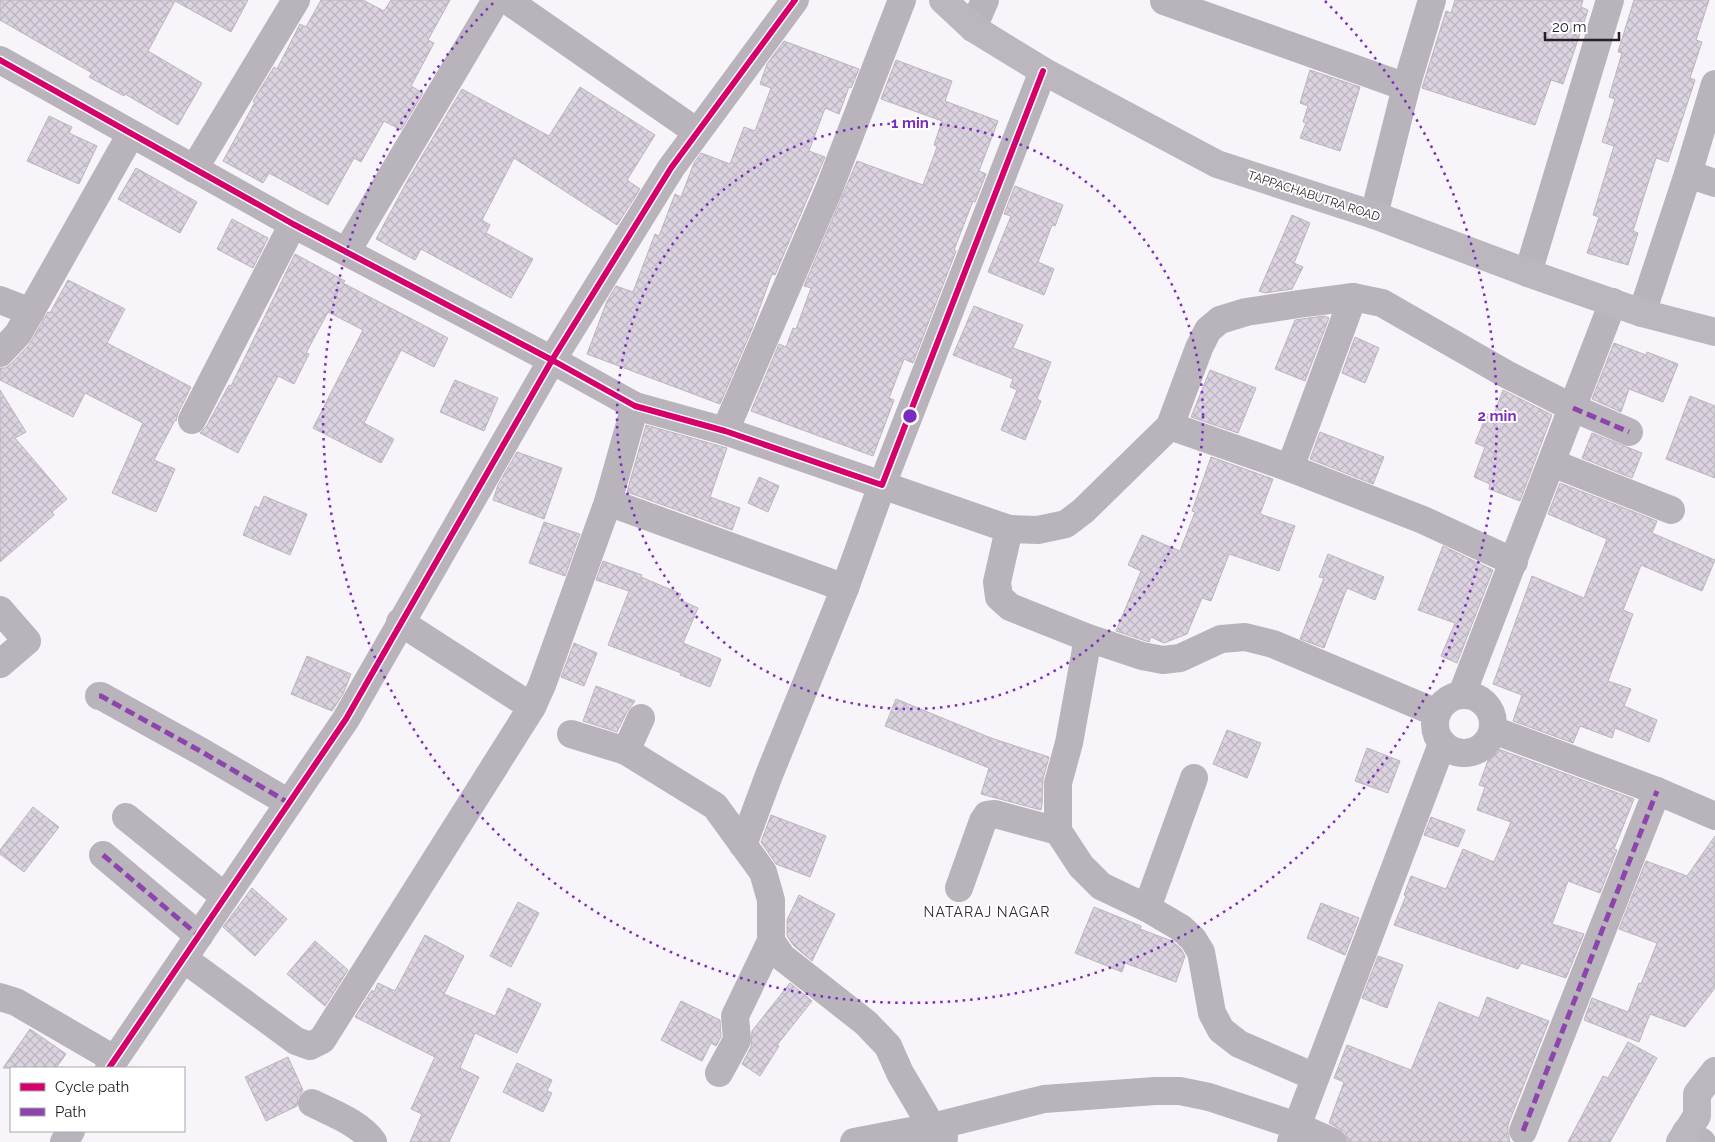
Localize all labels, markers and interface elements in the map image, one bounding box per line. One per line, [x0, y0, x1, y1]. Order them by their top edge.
scale bar [1545, 10, 1619, 42]
text: 20 m [1552, 18, 1587, 36]
text: 1 min [891, 114, 929, 132]
street label: TAPPACHABUTRA ROAD [1246, 168, 1382, 224]
centre of rings [901, 407, 919, 425]
text: 2 min [1478, 407, 1516, 425]
district label: NATARAJ NAGAR [924, 904, 1050, 920]
legend [10, 1067, 185, 1132]
text: Cycle path [55, 1078, 129, 1096]
text: Path [55, 1103, 86, 1121]

